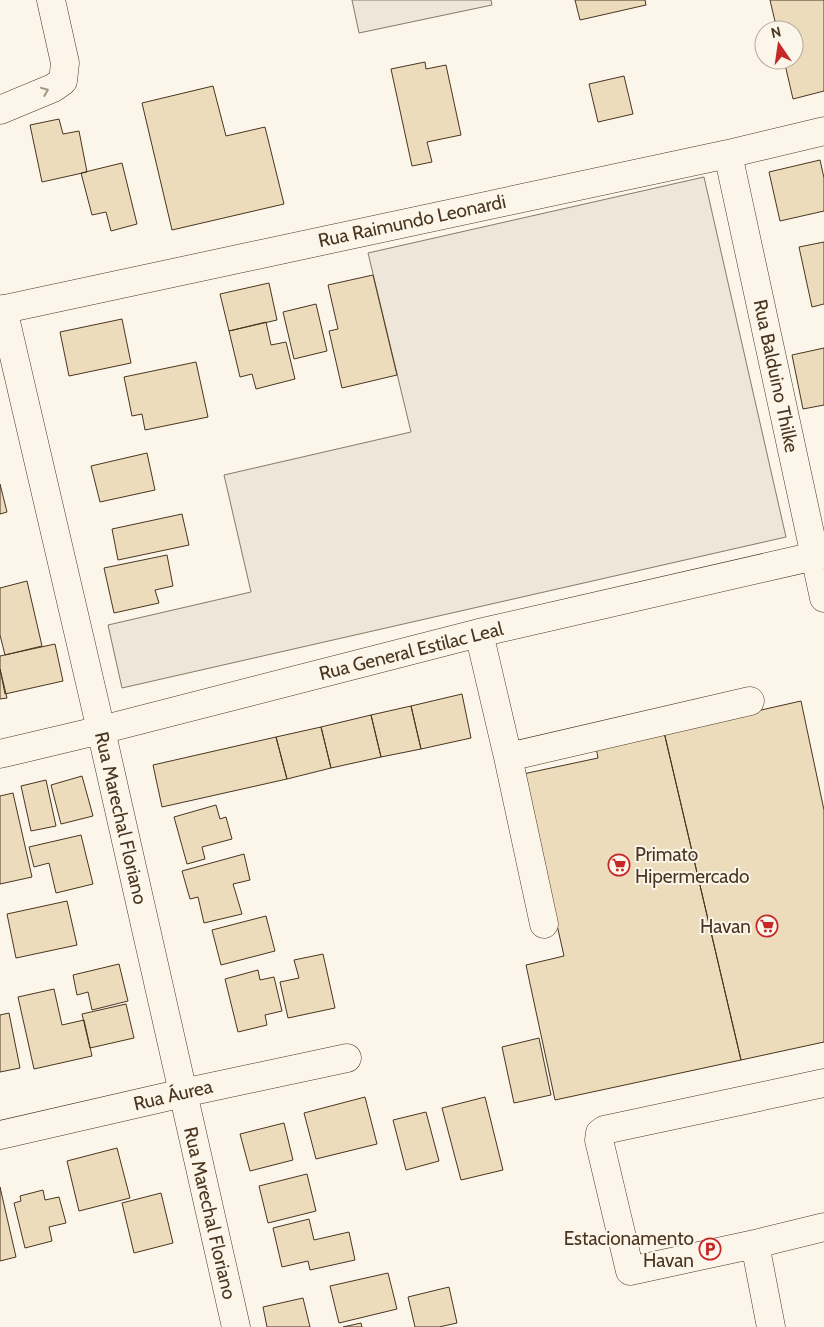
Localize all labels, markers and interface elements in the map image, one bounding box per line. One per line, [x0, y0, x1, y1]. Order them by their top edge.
north arrow [754, 20, 804, 70]
text: N [769, 22, 783, 42]
one-way arrow [40, 87, 49, 98]
street label: Rua Raimundo Leonardi [316, 190, 508, 252]
street label: Rua Balduino Thilke [749, 297, 804, 455]
street label: Rua General Estilac Leal [317, 617, 506, 685]
street label: Rua Marechal Floriano [90, 730, 152, 906]
place label: Primato Hipermercado [635, 843, 749, 888]
supermarket icon: Primato Hipermercado [607, 853, 631, 877]
supermarket icon: Havan [755, 914, 779, 938]
place label: Havan [700, 915, 751, 938]
street label: Rua Áurea [131, 1074, 215, 1115]
street label: Rua Marechal Floriano [179, 1125, 241, 1301]
place label: Estacionamento Havan [564, 1227, 694, 1272]
parking icon: Estacionamento Havan [698, 1237, 722, 1261]

